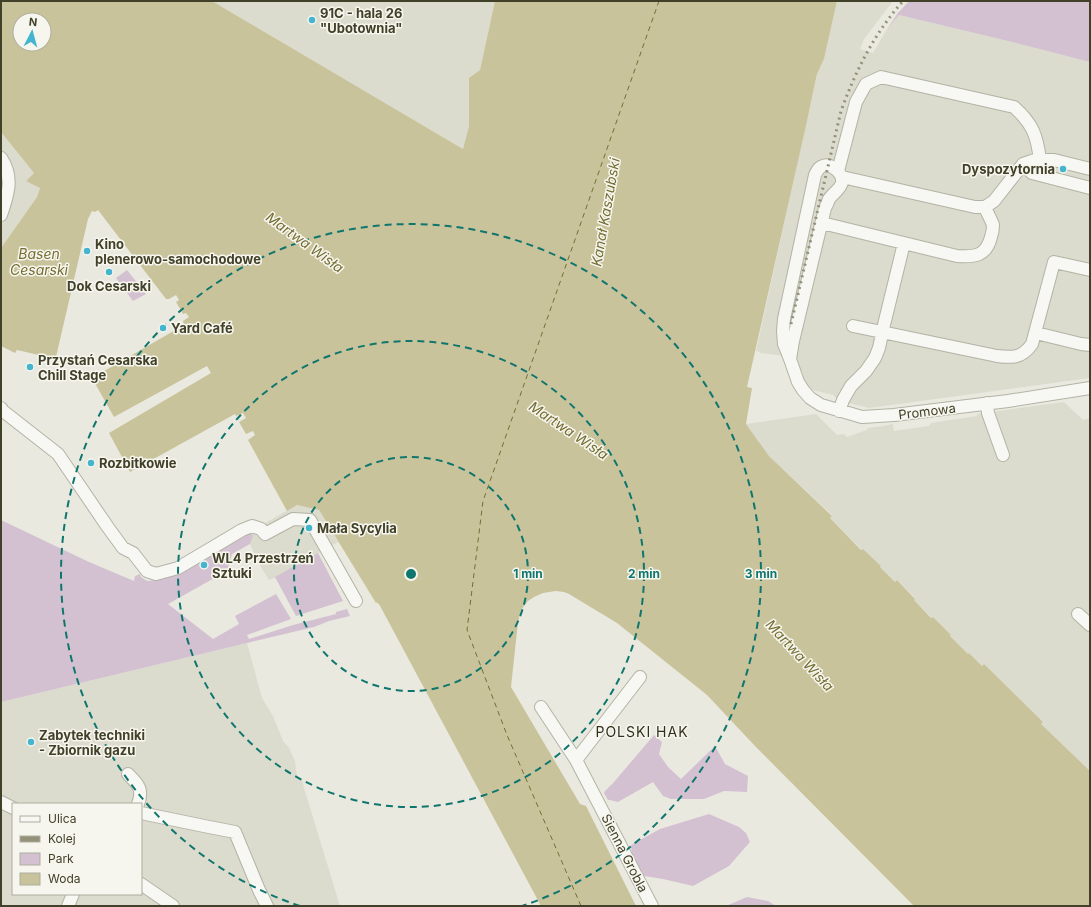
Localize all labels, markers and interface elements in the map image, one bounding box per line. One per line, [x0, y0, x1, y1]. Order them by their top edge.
place label: 91C - hala 26 "Ubotownia" [320, 5, 402, 36]
north arrow [12, 12, 52, 52]
text: N [28, 15, 38, 29]
marker: 91C - hala 26 "Ubotownia" [307, 15, 317, 25]
water label: Kanał Kaszubski [587, 156, 623, 267]
place label: Dyspozytornia [962, 161, 1055, 177]
marker: Dyspozytornia [1058, 164, 1068, 174]
water label: Martwa Wisła [263, 208, 347, 276]
place label: Kino plenerowo-samochodowe [95, 236, 261, 267]
water label: Basen Cesarski [10, 245, 69, 278]
marker: Kino plenerowo-samochodowe [82, 246, 92, 256]
marker: Dok Cesarski [104, 267, 114, 277]
place label: Dok Cesarski [67, 278, 151, 294]
place label: Yard Café [171, 320, 233, 336]
marker: Yard Café [158, 323, 168, 333]
place label: Przystań Cesarska Chill Stage [38, 352, 158, 383]
marker: Przystań Cesarska Chill Stage [25, 362, 35, 372]
water label: Martwa Wisła [526, 397, 612, 463]
street label: Promowa [897, 400, 957, 422]
place label: Rozbitkowie [99, 455, 177, 471]
marker: Rozbitkowie [86, 458, 96, 468]
place label: Mała Sycylia [317, 520, 397, 536]
marker: Mała Sycylia [304, 523, 314, 533]
place label: WL4 Przestrzeń Sztuki [212, 550, 314, 581]
marker: WL4 Przestrzeń Sztuki [199, 560, 209, 570]
text: 1 min [513, 566, 543, 581]
text: 2 min [628, 566, 660, 581]
text: 3 min [745, 566, 777, 581]
centre of rings [404, 567, 418, 581]
water label: Martwa Wisła [762, 616, 838, 695]
district label: POLSKI HAK [595, 723, 689, 740]
place label: Zabytek techniki - Zbiornik gazu [39, 727, 145, 758]
marker: Zabytek techniki - Zbiornik gazu [26, 737, 36, 747]
legend [12, 803, 142, 895]
text: Ulica [48, 811, 76, 826]
street label: Sienna Grobla [598, 811, 652, 895]
text: Kolej [48, 831, 76, 846]
text: Park [48, 851, 74, 866]
text: Woda [48, 871, 81, 886]

